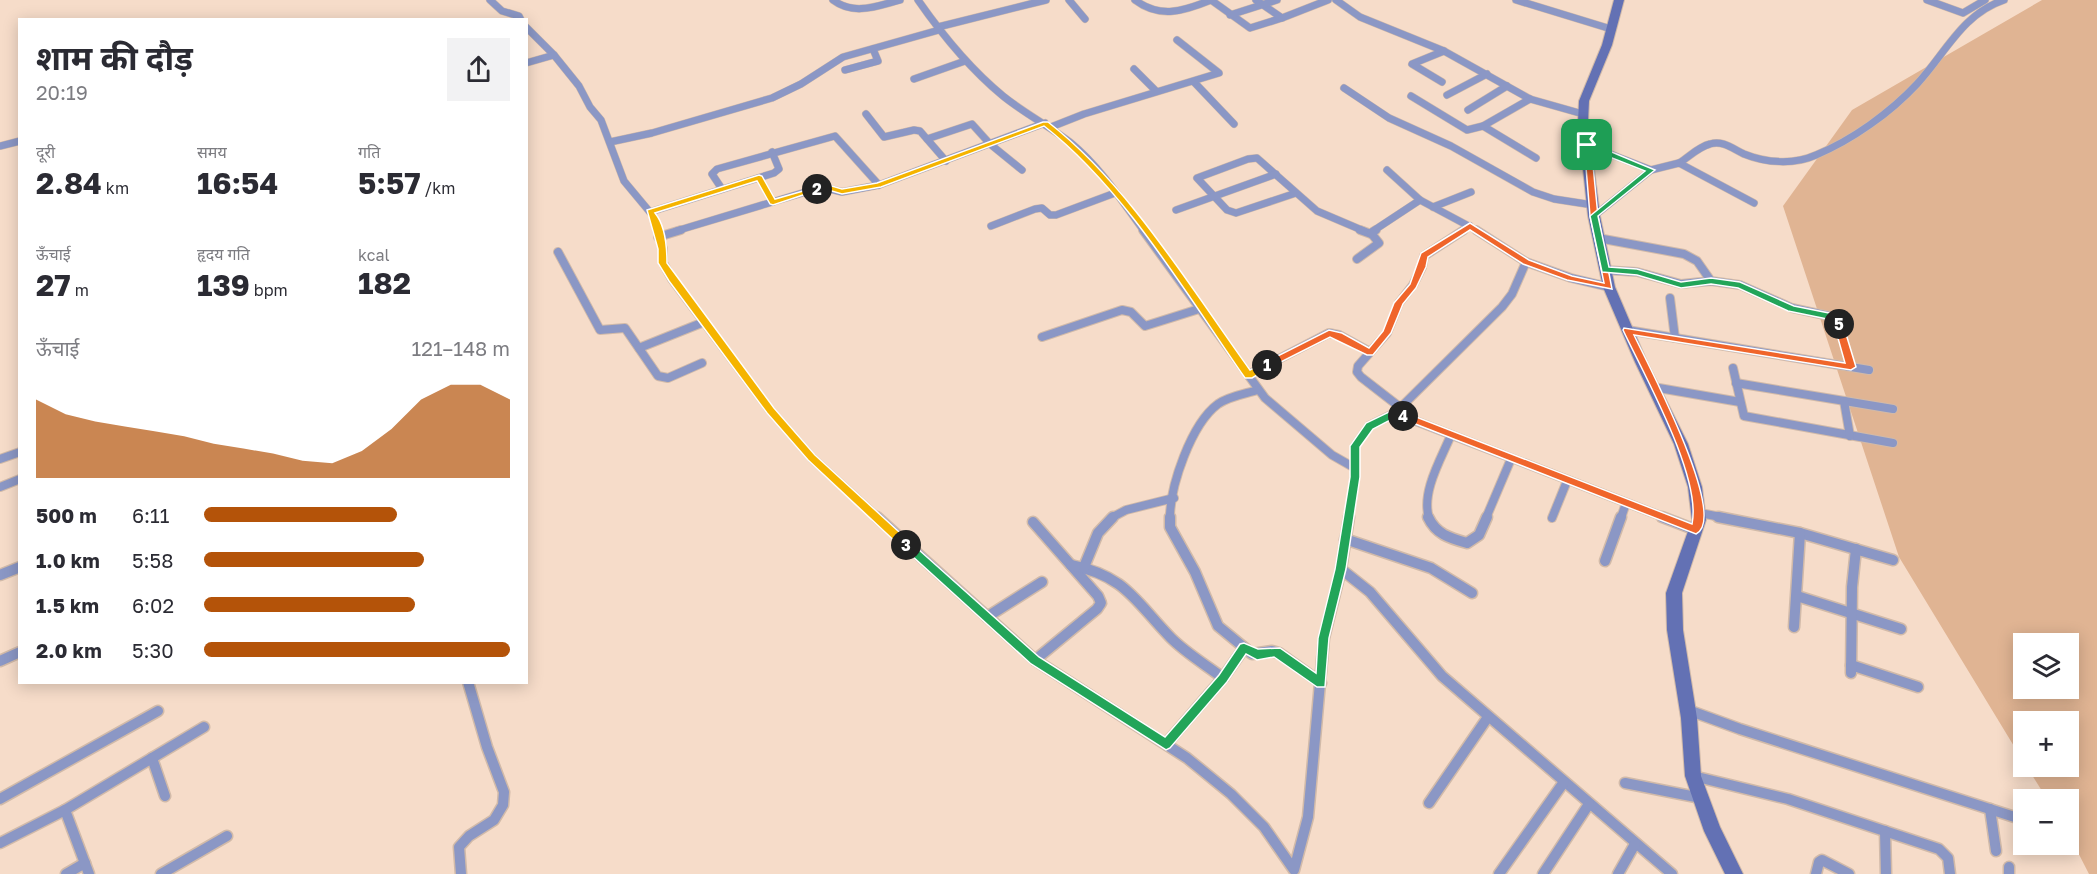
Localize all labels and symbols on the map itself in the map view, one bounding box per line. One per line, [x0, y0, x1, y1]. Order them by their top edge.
pin [1561, 119, 1612, 170]
pin: 2 [802, 174, 832, 204]
pin: 5 [1824, 309, 1854, 339]
pin: 1 [1252, 350, 1282, 380]
pin: 4 [1388, 401, 1418, 431]
pin: 3 [891, 530, 921, 560]

